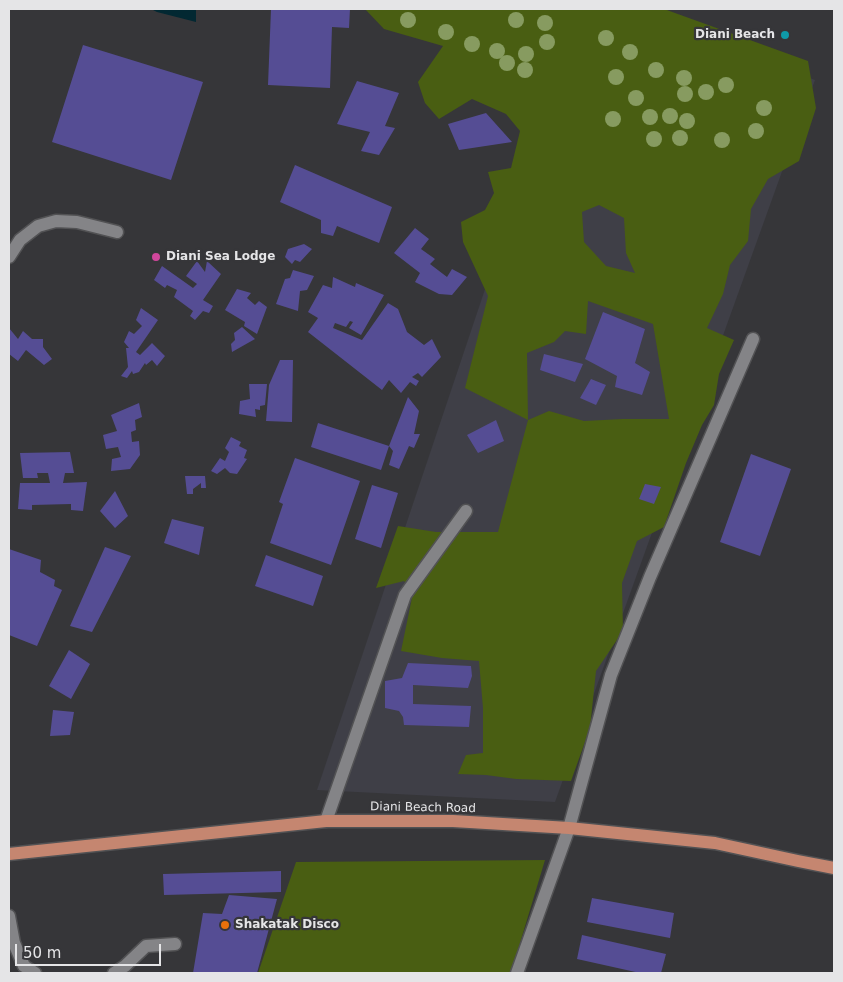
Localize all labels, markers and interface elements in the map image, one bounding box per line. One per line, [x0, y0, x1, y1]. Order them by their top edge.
place label: Diani Beach [695, 28, 775, 42]
marker: Diani Beach [779, 29, 791, 41]
place label: Diani Sea Lodge [166, 250, 275, 264]
marker: Diani Sea Lodge [150, 251, 162, 263]
street label: Diani Beach Road [370, 800, 476, 816]
place label: Shakatak Disco [235, 918, 339, 932]
marker: Shakatak Disco [219, 919, 231, 931]
scale bar [18, 934, 164, 966]
text: 50 m [23, 944, 61, 962]

